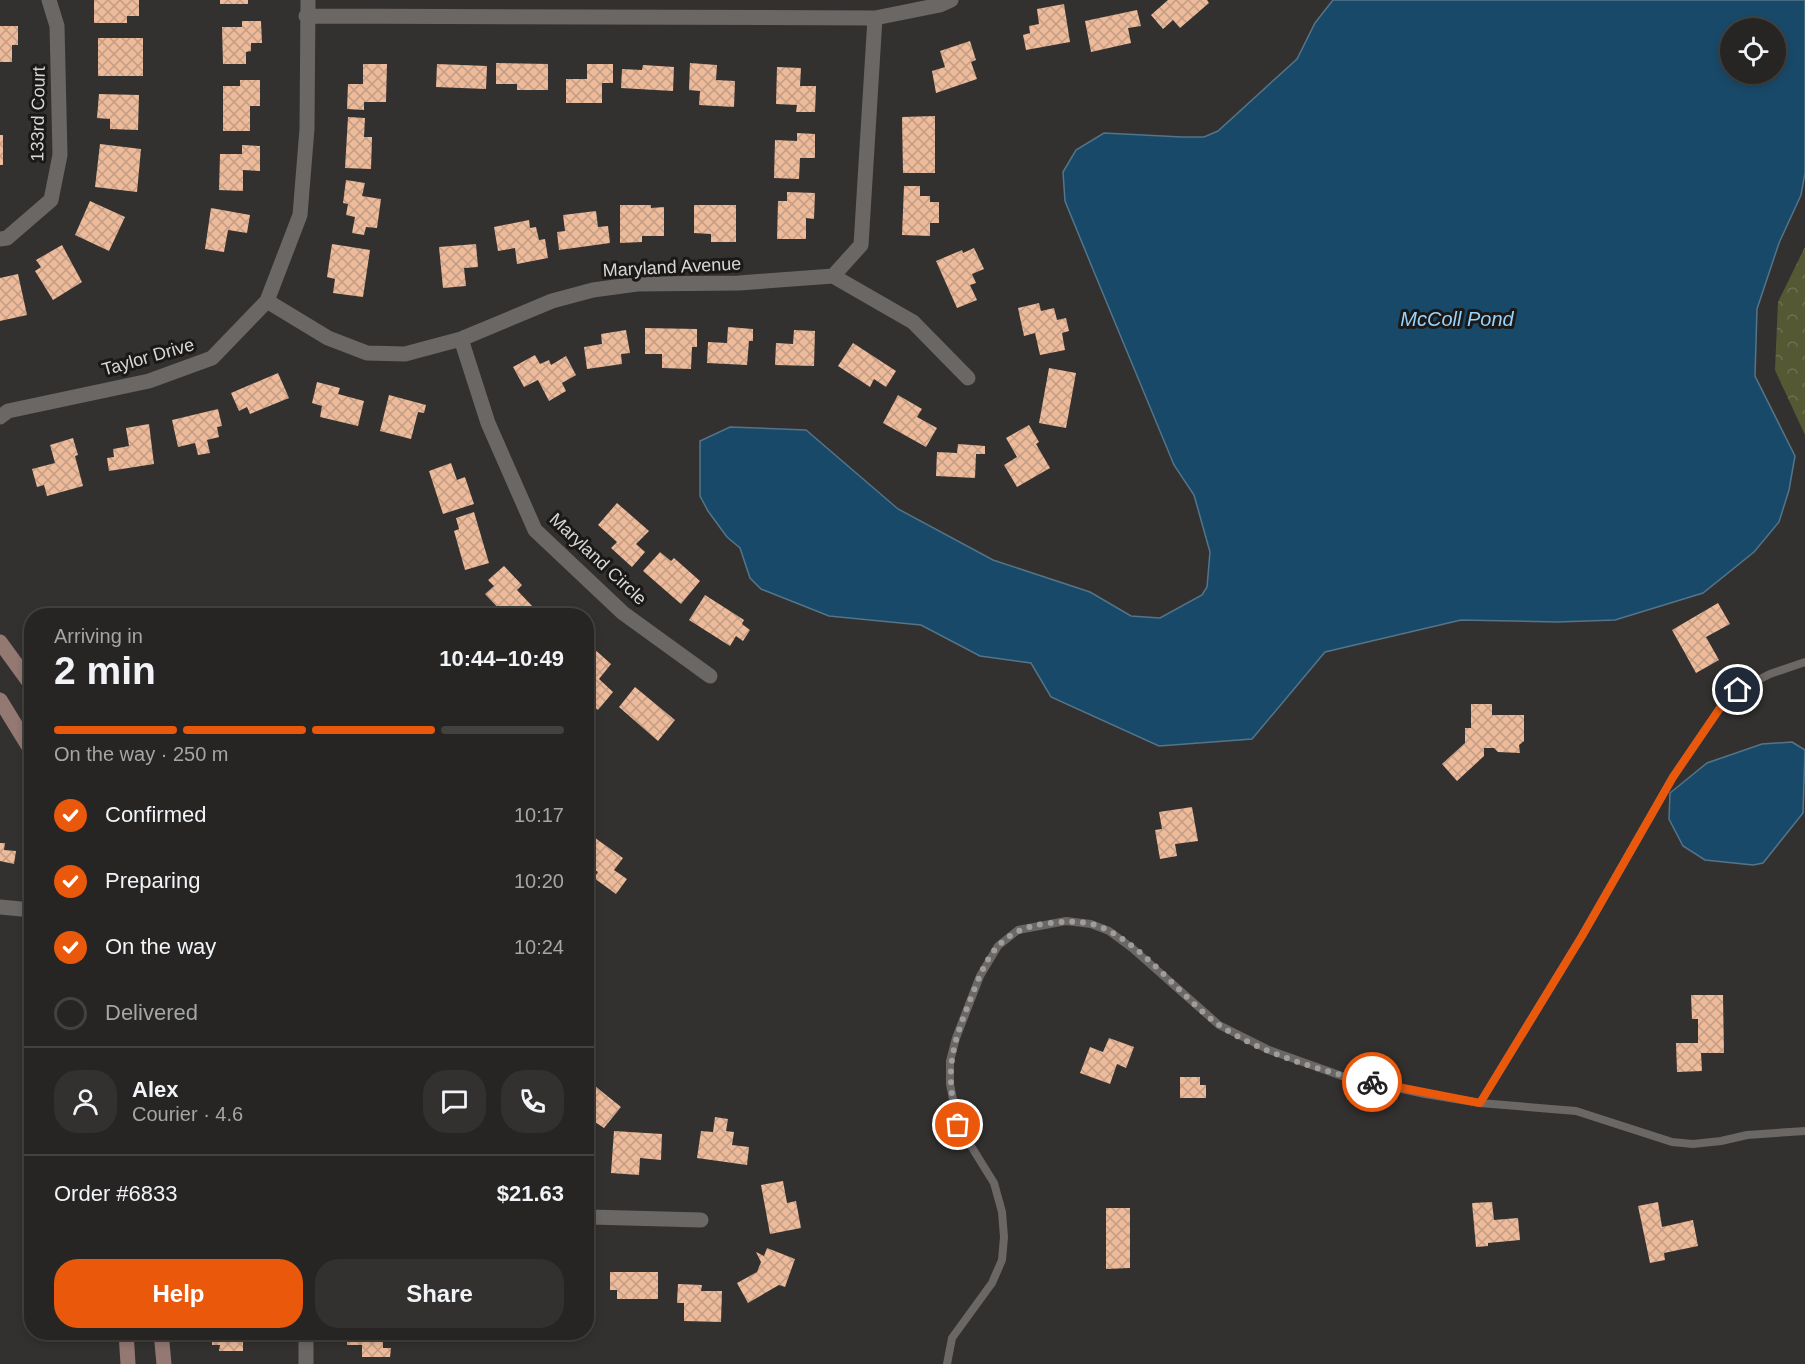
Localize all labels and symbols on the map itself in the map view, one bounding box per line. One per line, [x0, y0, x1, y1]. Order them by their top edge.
street label: 133rd Court [27, 66, 49, 162]
street label: Maryland Avenue [602, 253, 742, 281]
water label: McColl Pond [1400, 308, 1515, 330]
street label: Taylor Drive [100, 334, 196, 380]
street label: Maryland Circle [545, 509, 651, 609]
pin [1712, 664, 1763, 715]
courier [1342, 1052, 1402, 1112]
pin [932, 1099, 983, 1150]

